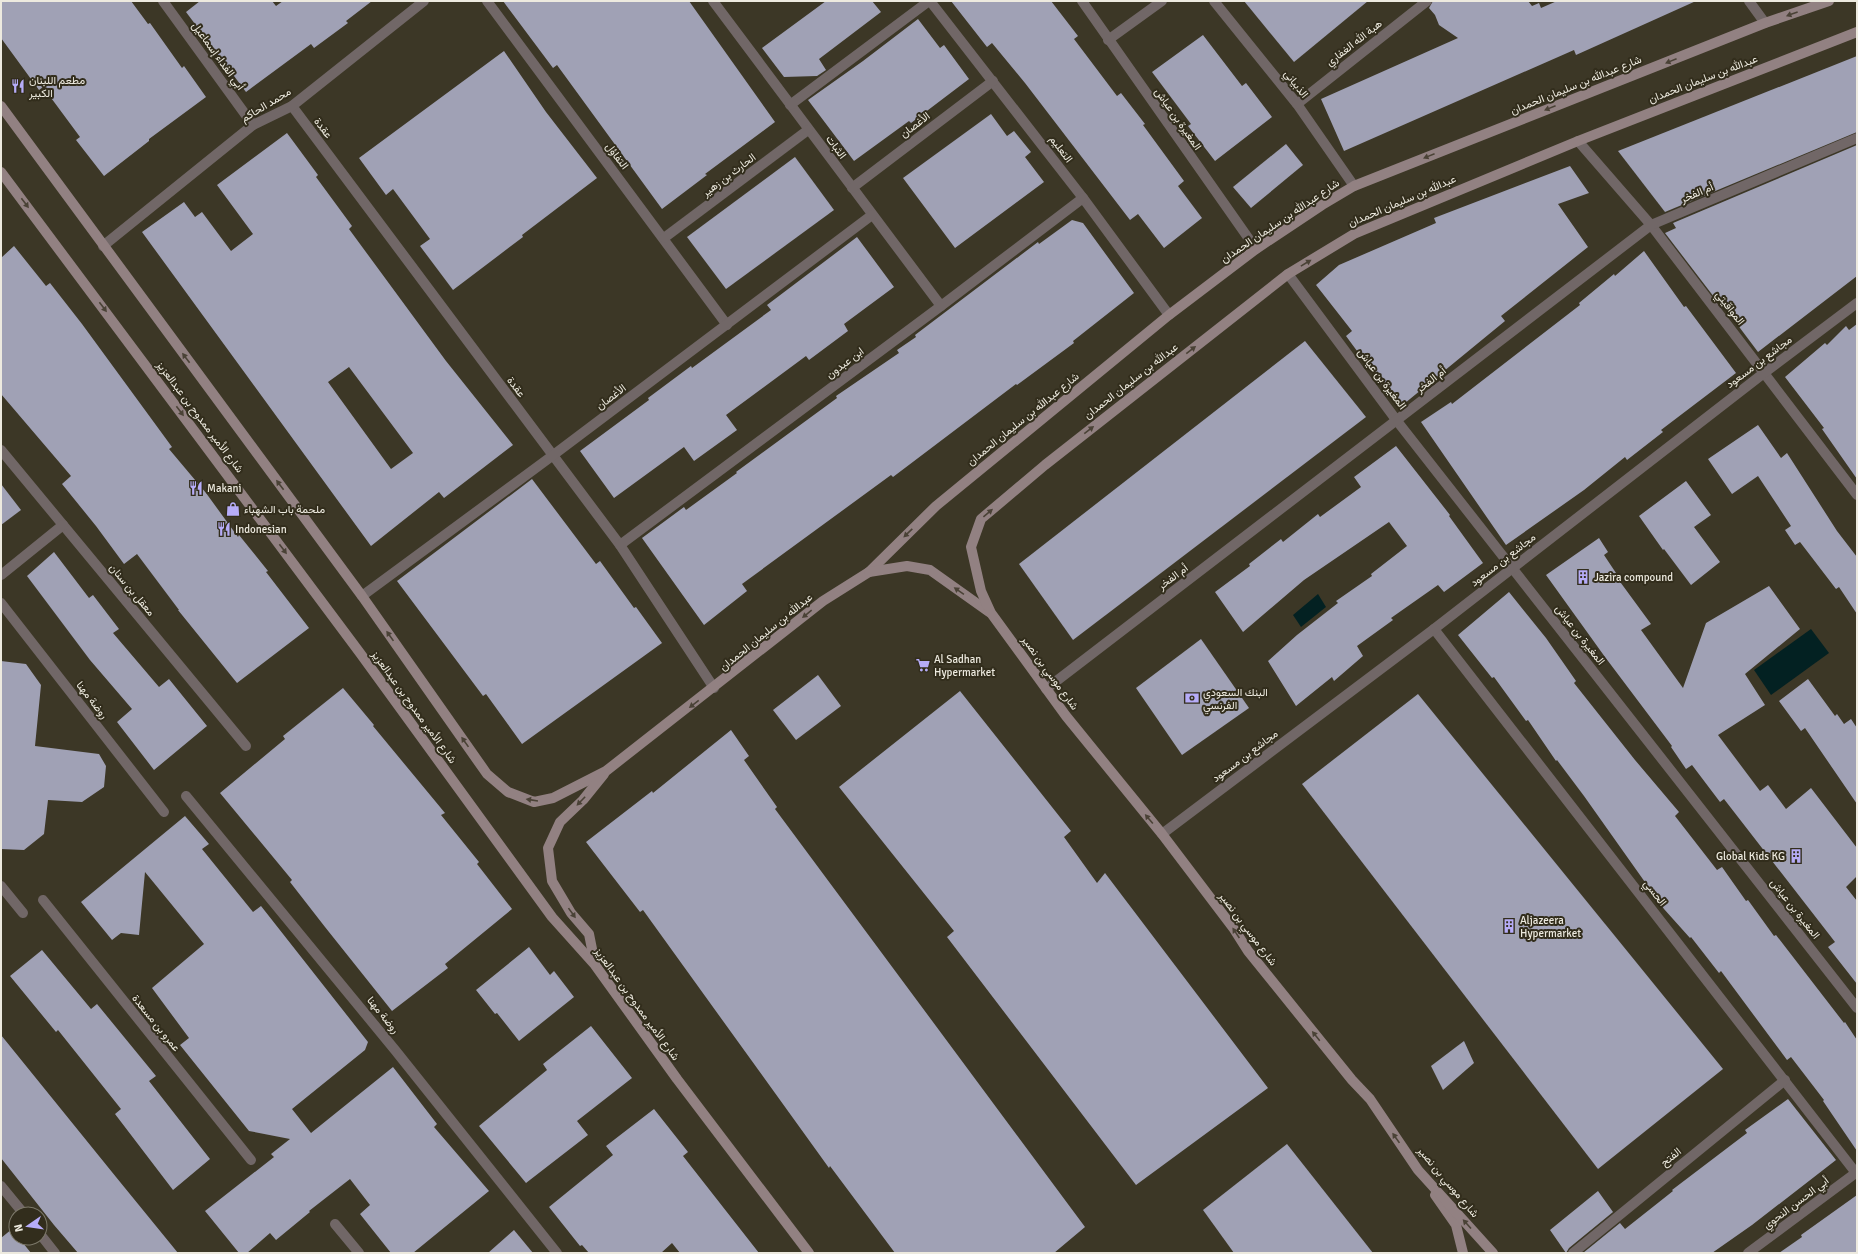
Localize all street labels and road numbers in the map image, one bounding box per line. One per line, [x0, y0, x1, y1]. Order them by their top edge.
street label: هبة الله الغفاري [1323, 17, 1387, 71]
street label: أبي الفداء إسماعيل [187, 20, 247, 95]
street label: عبدالله بن سليمان الحمدان [1647, 52, 1760, 106]
street label: شارع عبدالله بن سليمان الحمدان [1508, 53, 1644, 118]
street label: الذبياني [1279, 67, 1311, 102]
street label: محمد الحاكم [239, 85, 294, 126]
street label: المغيرة بن عياش [1152, 85, 1204, 153]
street label: الأغصان [897, 109, 933, 141]
street label: عقدة [311, 115, 335, 141]
street label: الثبات [823, 133, 849, 161]
street label: التعليم [1046, 133, 1075, 166]
street label: التفاؤل [603, 140, 631, 172]
street label: الحارث بن زهير [699, 151, 758, 200]
street label: عبدالله بن سليمان الحمدان [1346, 172, 1458, 230]
street label: شارع عبدالله بن سليمان الحمدان [1218, 176, 1343, 266]
street label: أم الفخر [1678, 180, 1716, 207]
street label: المواقيتي [1710, 288, 1747, 329]
street label: مجاشع بن مسعود [1723, 333, 1795, 392]
street label: عبدالله بن سليمان الحمدان [1081, 340, 1181, 422]
street label: ابن عبدون [824, 345, 866, 381]
street label: المغيرة بن عياش [1355, 346, 1409, 412]
street label: شارع الأمير ممدوح بن عبدالعزيز [152, 358, 246, 476]
street label: أم الفخر [1413, 364, 1450, 397]
street label: شارع عبدالله بن سليمان الحمدان [964, 370, 1083, 469]
street label: عقدة [504, 374, 528, 400]
street label: الأغصان [593, 381, 629, 413]
street label: مجاشع بن مسعود [1468, 530, 1539, 590]
street label: معقل بن سنان [107, 561, 158, 619]
street label: أم الفخر [1155, 561, 1192, 594]
street label: عبدالله بن سليمان الحمدان [717, 590, 815, 674]
street label: المغيرة بن عياش [1552, 602, 1608, 668]
street label: شارع موسي بن نصير [1016, 633, 1081, 715]
street label: شارع الأمير ممدوح بن عبدالعزيز [367, 647, 459, 767]
street label: روضة مهنا [73, 679, 111, 721]
street label: مجاشع بن مسعود [1209, 727, 1281, 786]
street label: المغيرة بن عياش [1767, 876, 1823, 942]
street label: الحسي [1638, 877, 1669, 911]
street label: شارع موسي بن نصير [1213, 889, 1280, 970]
street label: شارع الأمير ممدوح بن عبدالعزيز [590, 944, 682, 1064]
street label: عمرو بن مسعدة [129, 992, 183, 1054]
street label: روضة مهنا [364, 994, 402, 1036]
street label: شارع موسي بن نصير [1412, 1143, 1482, 1222]
street label: الفتح [1658, 1145, 1685, 1170]
street label: أبي الحسن النحوي [1761, 1174, 1834, 1234]

